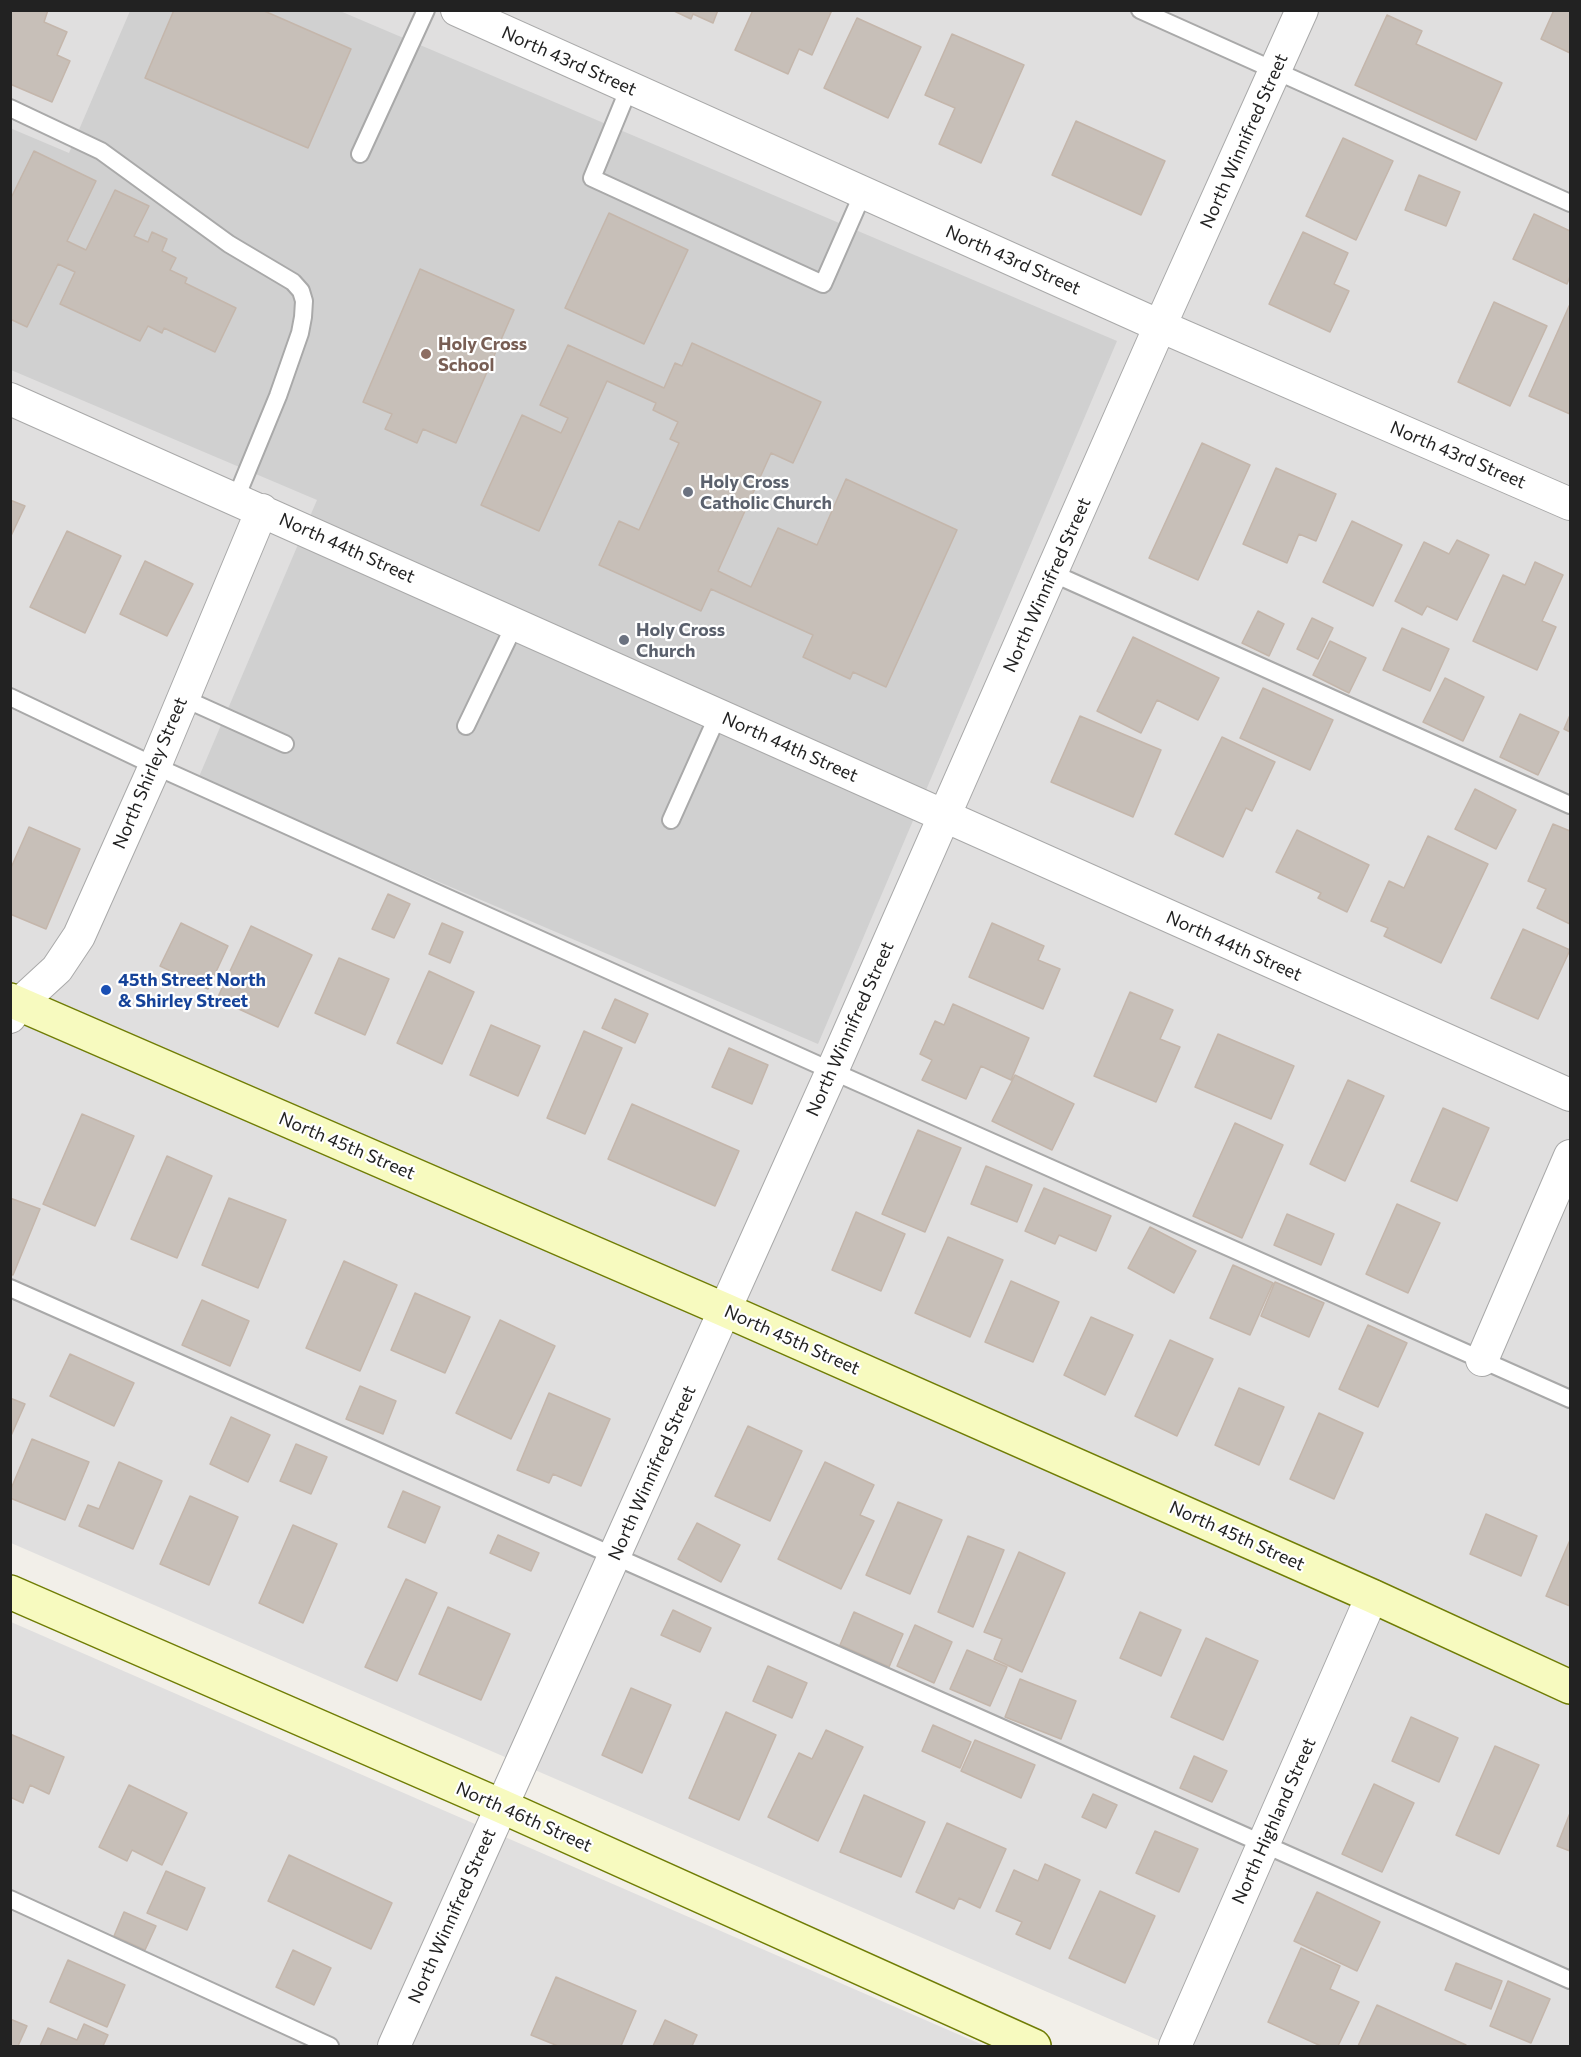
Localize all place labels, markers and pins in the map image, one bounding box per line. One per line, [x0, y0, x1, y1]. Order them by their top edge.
place label: Holy Cross School [438, 333, 527, 376]
marker: Holy Cross School [419, 347, 433, 361]
place label: Holy Cross Catholic Church [700, 471, 832, 514]
marker: Holy Cross Catholic Church [681, 485, 695, 499]
place label: Holy Cross Church [636, 619, 725, 662]
marker: Holy Cross Church [617, 633, 631, 647]
place label: 45th Street North & Shirley Street [118, 969, 266, 1012]
marker: 45th Street North & Shirley Street [99, 983, 113, 997]

